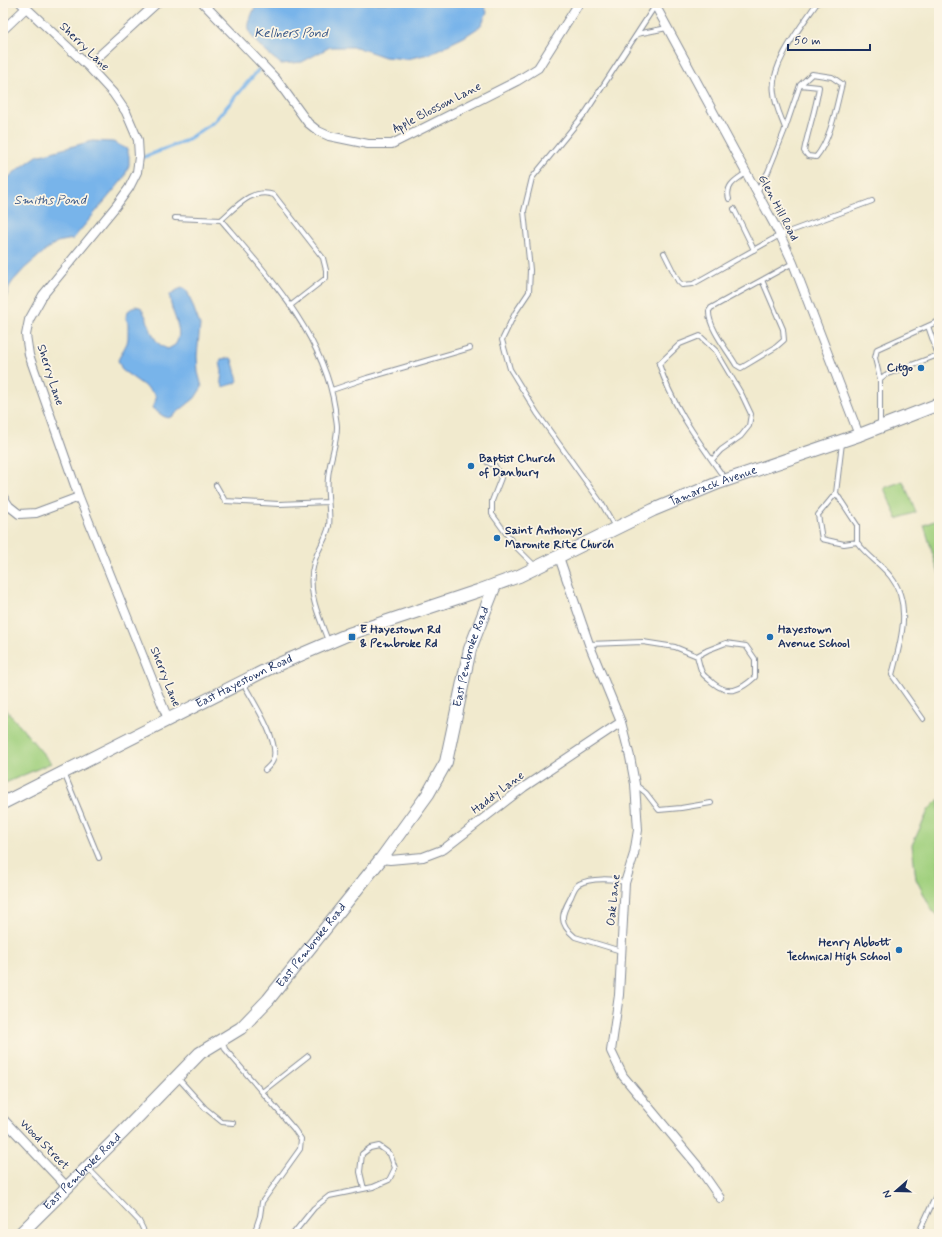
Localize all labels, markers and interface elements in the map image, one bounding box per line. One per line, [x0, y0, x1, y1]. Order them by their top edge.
street label: Sherry Lane [56, 19, 112, 75]
water label: Kellners Pond [254, 25, 329, 42]
scale bar [788, 26, 870, 52]
text: 50 m [794, 33, 821, 49]
street label: Apple Blossom Lane [390, 79, 484, 137]
street label: Glen Hill Road [754, 172, 802, 244]
water label: Smiths Pond [14, 192, 88, 209]
street label: Sherry Lane [33, 342, 67, 408]
place label: Citgo [887, 360, 913, 377]
marker: Citgo [916, 363, 926, 373]
place label: Baptist Church of Danbury [479, 451, 555, 481]
marker: Baptist Church of Danbury [466, 461, 476, 471]
street label: Tamarack Avenue [667, 462, 759, 510]
place label: Saint Anthonys Maronite Rite Church [505, 523, 614, 553]
marker: Saint Anthonys Maronite Rite Church [492, 533, 502, 543]
street label: East Pembroke Road [450, 605, 494, 709]
place label: E Hayestown Rd & Pembroke Rd [360, 622, 441, 652]
place label: Hayestown Avenue School [778, 622, 850, 652]
marker: E Hayestown Rd & Pembroke Rd [347, 632, 357, 642]
marker: Hayestown Avenue School [765, 632, 775, 642]
street label: Sherry Lane [146, 644, 184, 710]
street label: East Hayestown Road [193, 651, 295, 712]
street label: Haddy Lane [468, 768, 528, 818]
street label: Oak Lane [603, 873, 625, 927]
street label: East Pembroke Road [273, 900, 350, 991]
place label: Henry Abbott Technical High School [787, 935, 892, 966]
marker: Henry Abbott Technical High School [894, 945, 904, 955]
street label: Wood Street [16, 1116, 73, 1174]
street label: East Pembroke Road [40, 1130, 125, 1214]
north arrow [876, 1171, 916, 1211]
text: N [880, 1188, 895, 1200]

